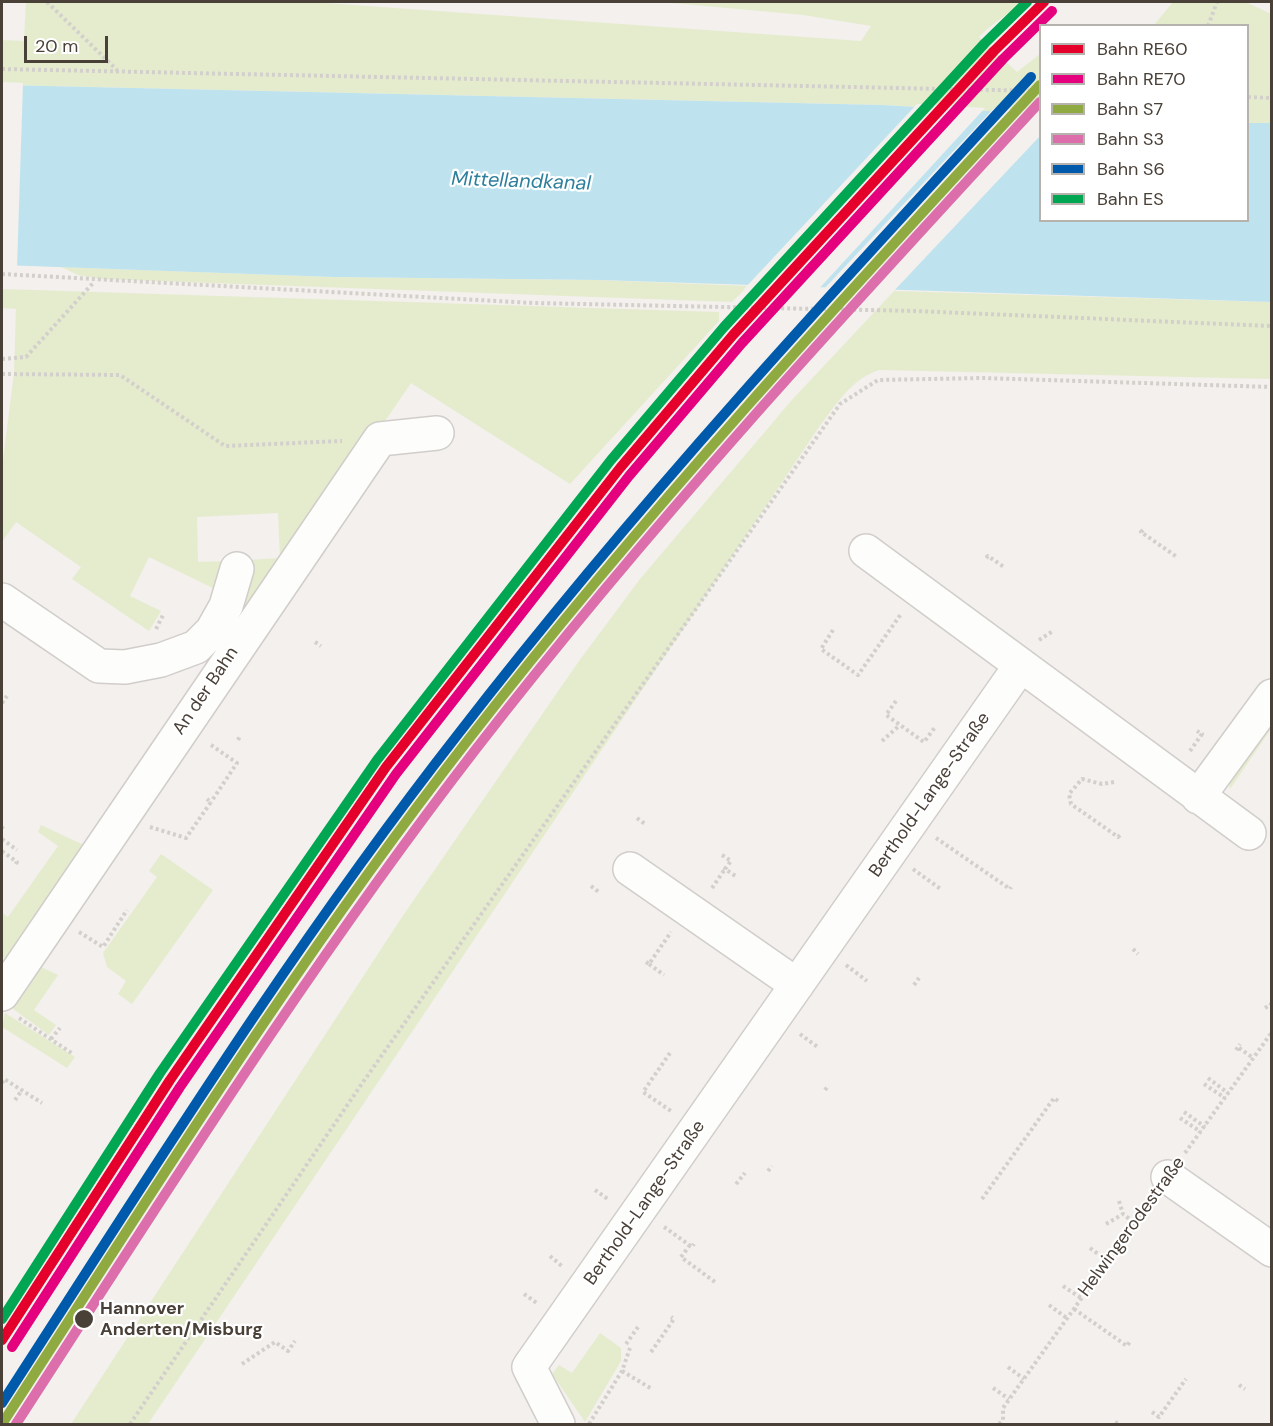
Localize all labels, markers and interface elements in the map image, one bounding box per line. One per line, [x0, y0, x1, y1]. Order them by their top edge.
scale bar [27, 24, 111, 62]
legend [1039, 24, 1249, 222]
text: 20 m [35, 34, 78, 58]
text: Bahn RE60 [1097, 37, 1188, 61]
text: Bahn RE70 [1097, 67, 1186, 91]
text: Bahn S7 [1097, 97, 1163, 121]
text: Bahn S3 [1097, 127, 1164, 151]
text: Bahn S6 [1097, 157, 1165, 181]
water label: Mittellandkanal [451, 168, 591, 196]
text: Bahn ES [1097, 187, 1164, 211]
street label: An der Bahn [169, 643, 243, 739]
street label: Berthold-Lange-Straße [865, 709, 995, 881]
street label: Berthold-Lange-Straße [580, 1117, 710, 1289]
street label: Helwingerodestraße [1074, 1153, 1190, 1301]
place label: Hannover Anderten/Misburg [100, 1298, 263, 1340]
marker: Hannover Anderten/Misburg [73, 1308, 95, 1330]

